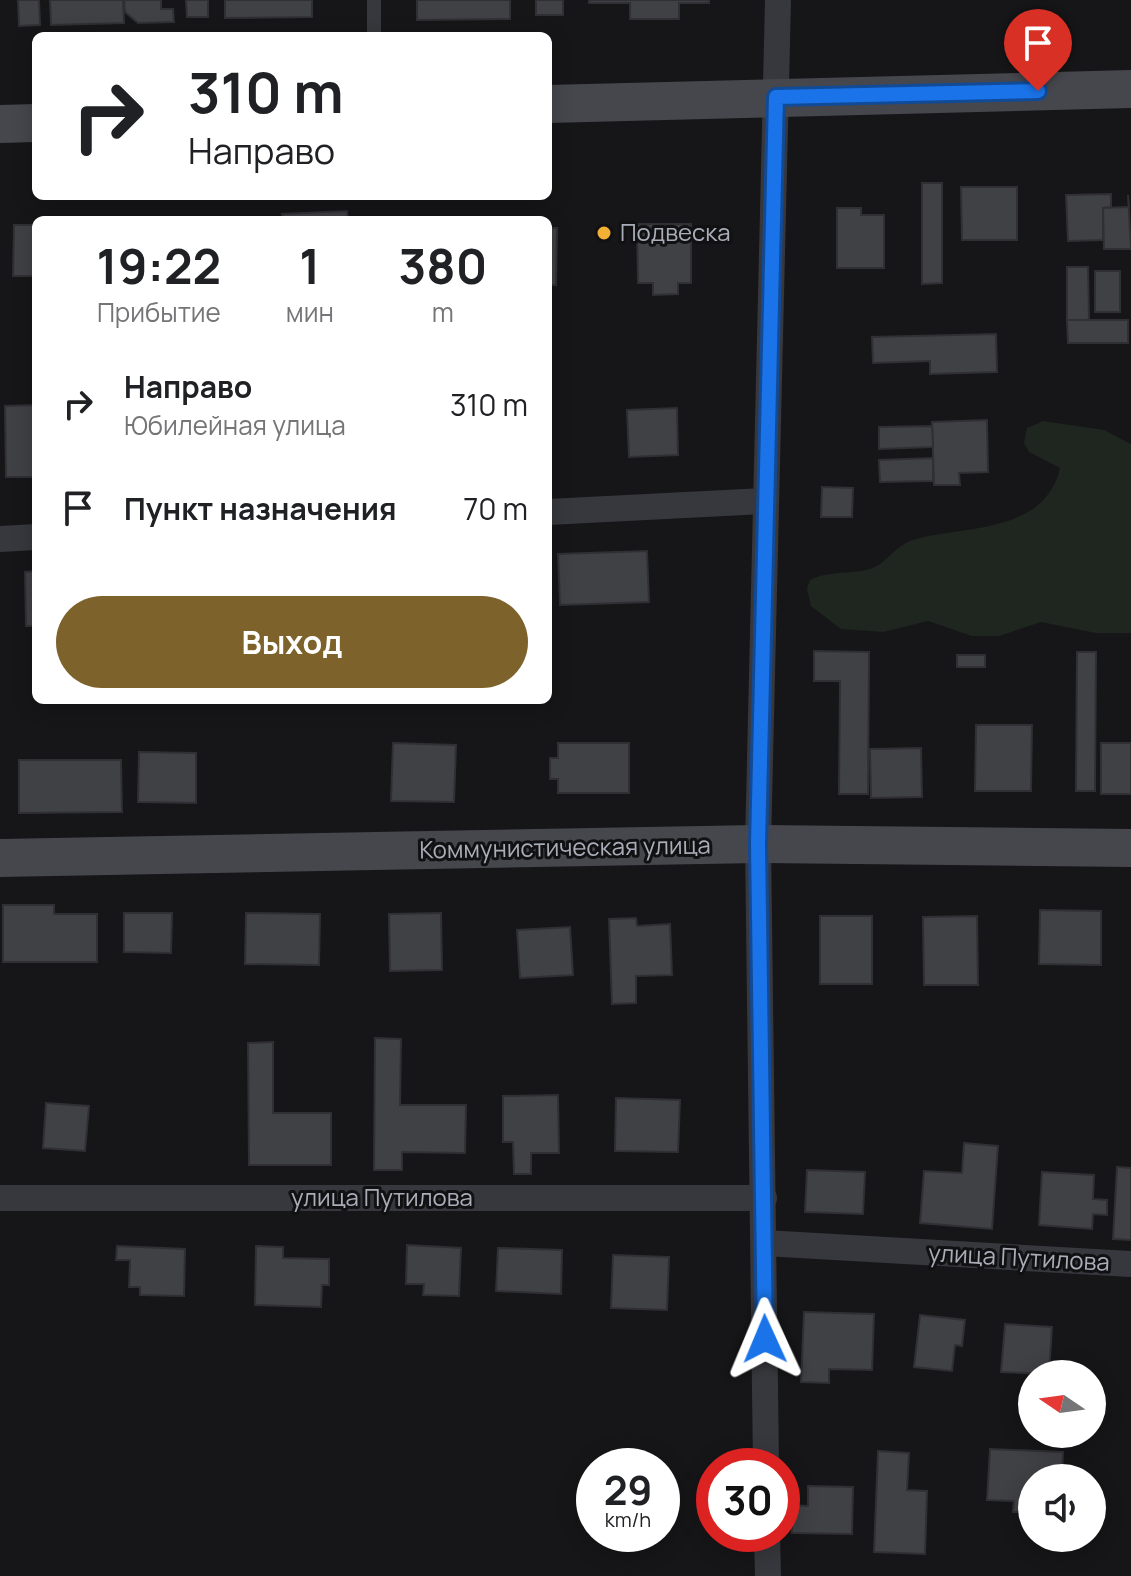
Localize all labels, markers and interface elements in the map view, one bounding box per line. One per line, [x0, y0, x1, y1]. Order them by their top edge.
pin [1004, 9, 1072, 91]
icon: arrive [1016, 21, 1060, 65]
text: 310 m [188, 53, 344, 130]
icon: right [56, 64, 160, 168]
text: Направо [188, 126, 335, 175]
place label: Подвеска [620, 215, 731, 248]
marker: Подвеска [595, 224, 613, 242]
text: 19:22 [97, 233, 221, 298]
text: 1 [299, 233, 320, 298]
text: 380 [398, 233, 487, 298]
text: Прибытие [97, 294, 221, 330]
text: мин [286, 294, 334, 330]
text: m [432, 294, 454, 330]
text: Направо [124, 366, 252, 407]
icon: right [56, 382, 100, 426]
text: 310 m [450, 384, 528, 425]
text: Юбилейная улица [124, 407, 346, 443]
icon: arrive [56, 486, 100, 530]
text: Пункт назначения [124, 488, 397, 529]
text: 70 m [463, 488, 528, 529]
button: Выход [56, 596, 528, 688]
street label: Коммунистическая улица [419, 827, 711, 866]
street label: улица Путилова [291, 1180, 473, 1213]
street label: улица Путилова [927, 1235, 1111, 1278]
position arrow [723, 1297, 807, 1381]
north arrow [1018, 1360, 1106, 1448]
map controls [1018, 1360, 1106, 1552]
speed limit sign: 30 [696, 1448, 800, 1552]
text: 29 [604, 1462, 652, 1517]
button: sound [1018, 1464, 1106, 1552]
text: km/h [605, 1506, 651, 1533]

